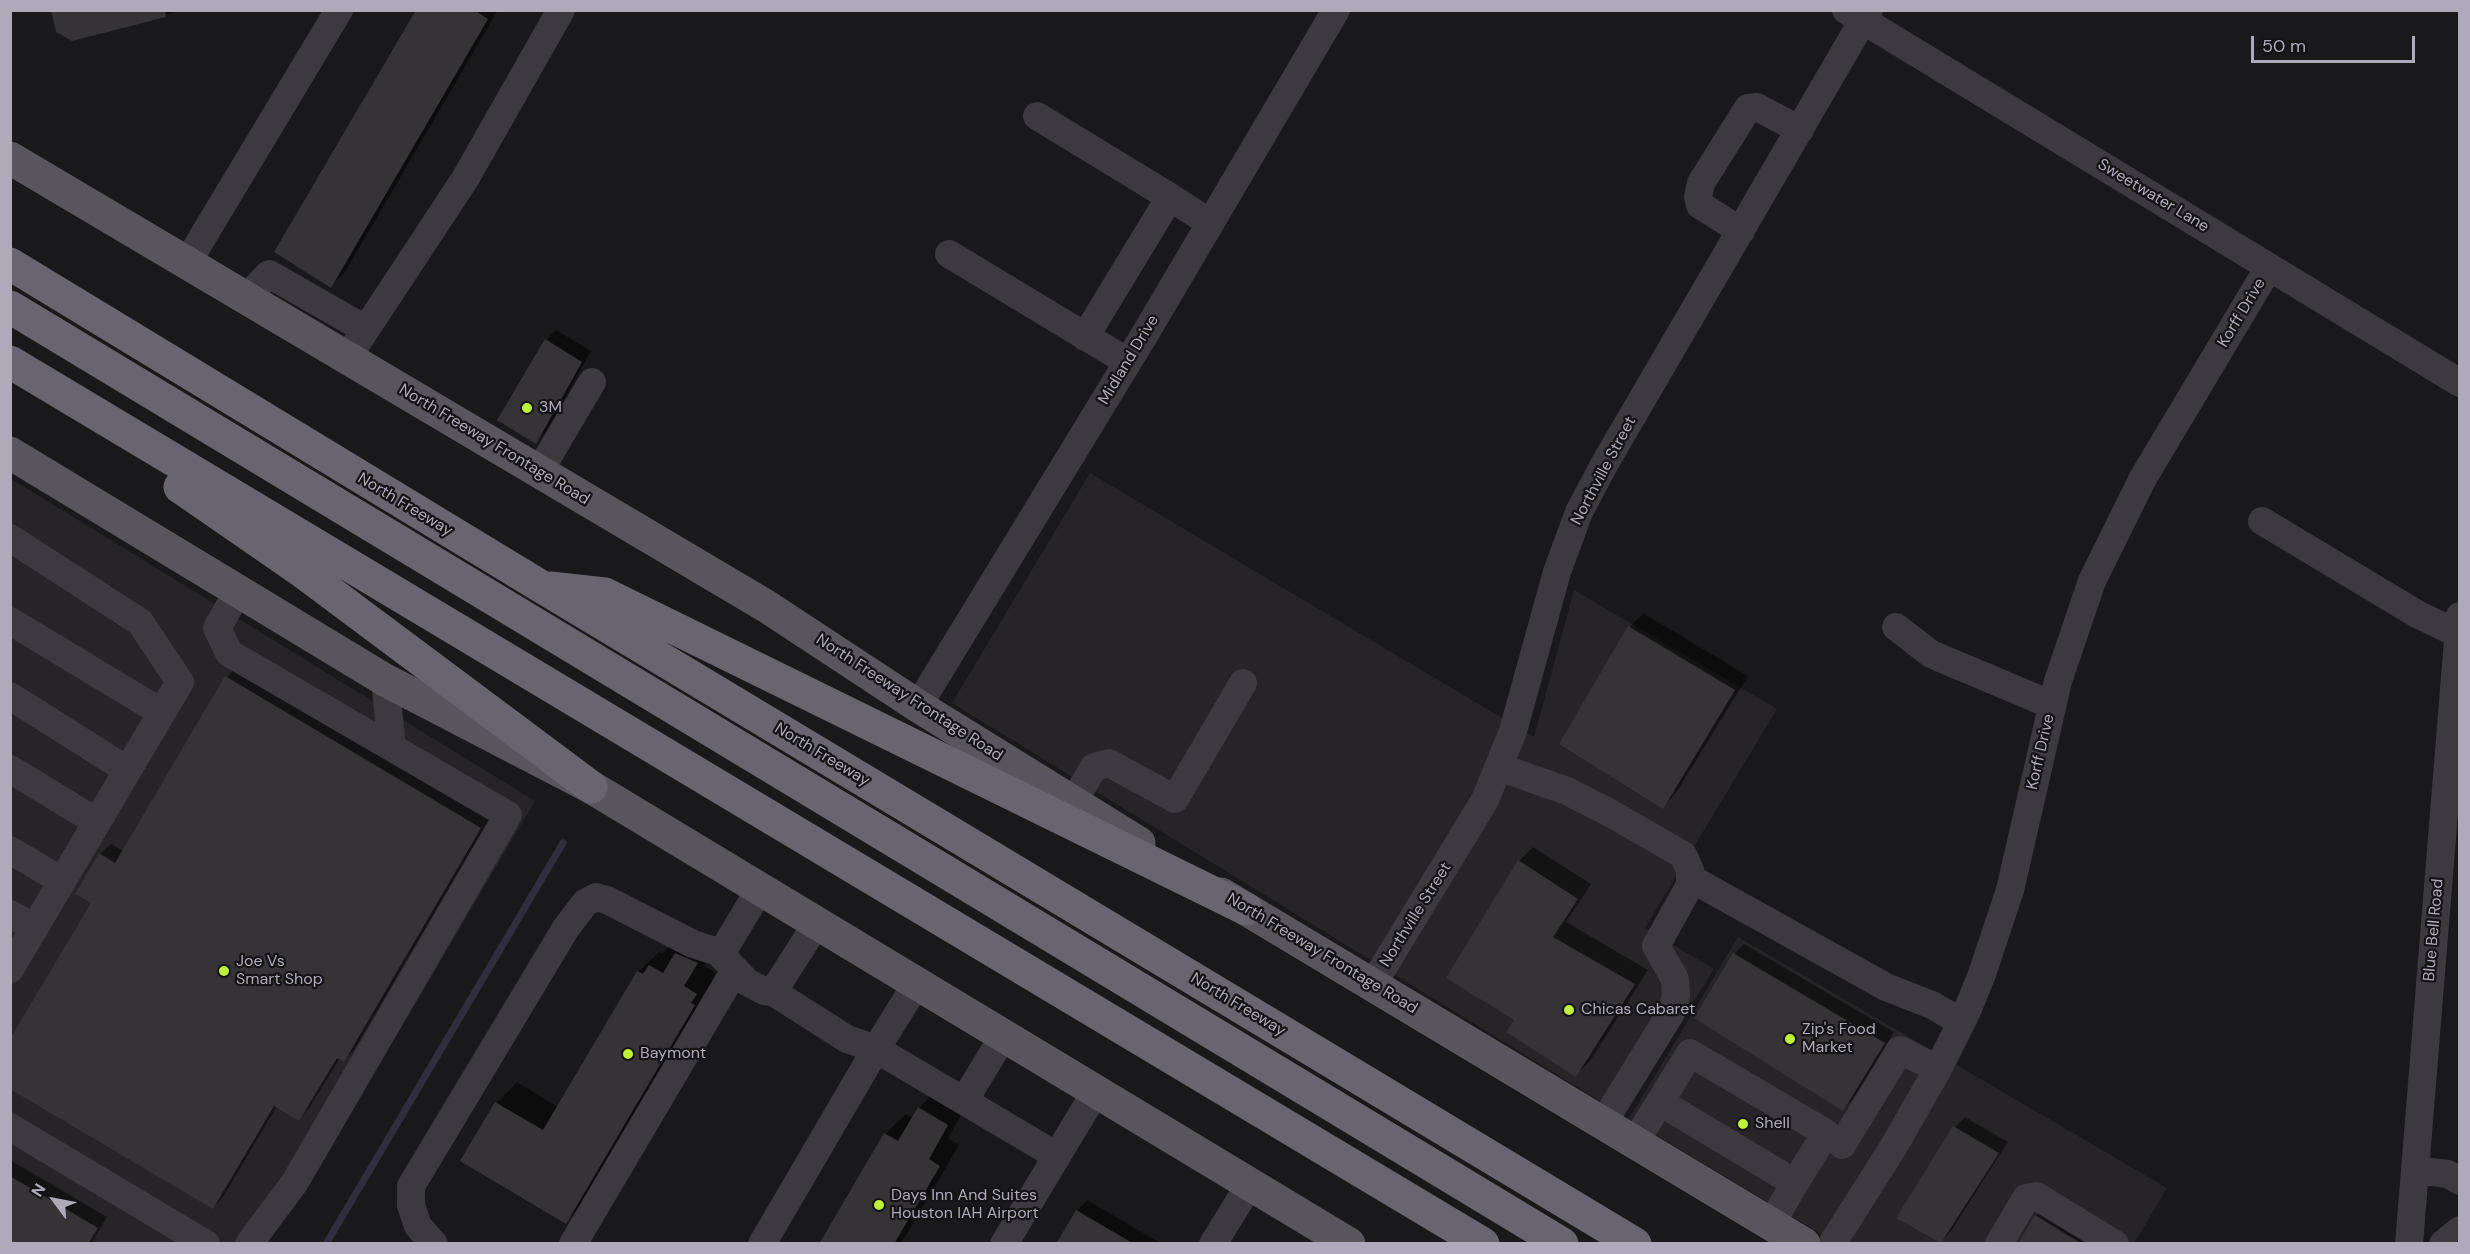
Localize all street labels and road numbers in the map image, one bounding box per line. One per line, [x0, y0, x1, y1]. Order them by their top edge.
street label: Sweetwater Lane [2094, 155, 2212, 237]
street label: Korff Drive [2214, 275, 2270, 351]
street label: Midland Drive [1095, 312, 1163, 408]
street label: North Freeway Frontage Road [395, 380, 593, 510]
street label: Northville Street [1567, 414, 1641, 528]
street label: North Freeway [354, 469, 456, 541]
street label: North Freeway Frontage Road [812, 630, 1006, 766]
street label: Korff Drive [2023, 712, 2059, 792]
street label: North Freeway [771, 719, 873, 791]
street label: Northville Street [1376, 859, 1456, 971]
street label: Blue Bell Road [2420, 878, 2448, 982]
street label: North Freeway Frontage Road [1223, 889, 1421, 1019]
street label: North Freeway [1187, 969, 1289, 1041]

